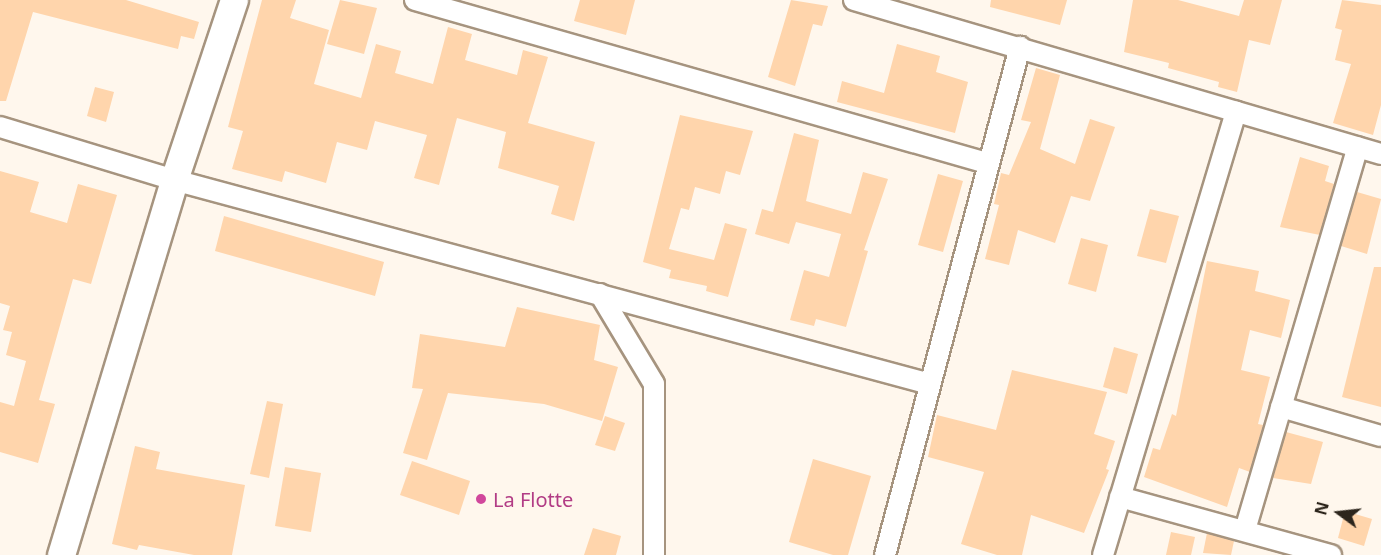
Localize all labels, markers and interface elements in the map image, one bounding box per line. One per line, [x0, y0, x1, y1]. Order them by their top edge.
north arrow [1309, 483, 1369, 543]
place label: La Flotte [493, 487, 573, 511]
marker: La Flotte [474, 492, 488, 506]
text: N [1309, 499, 1334, 517]

